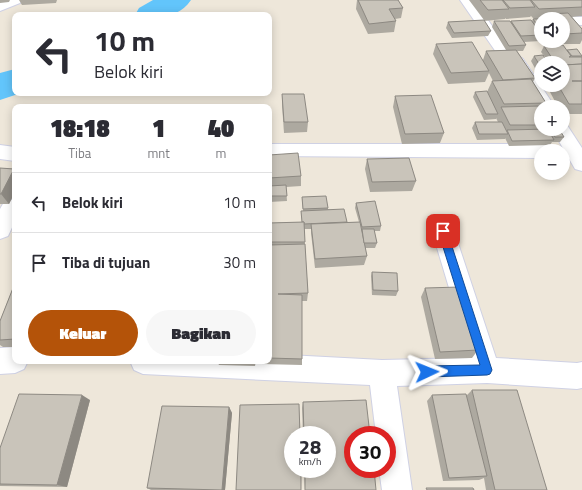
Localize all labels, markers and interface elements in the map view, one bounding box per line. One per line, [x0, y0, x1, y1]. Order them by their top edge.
map controls [534, 12, 570, 180]
button: sound [534, 12, 570, 48]
text: 10 m [94, 19, 155, 62]
icon: left [28, 28, 80, 80]
button: layers [534, 56, 570, 92]
text: Belok kiri [94, 58, 163, 85]
button: + [534, 100, 570, 136]
text: 18:18 [50, 110, 110, 146]
text: 1 [152, 110, 165, 146]
text: 40 [208, 110, 234, 146]
text: Tiba [68, 143, 91, 163]
text: mnt [147, 143, 170, 163]
text: m [215, 143, 226, 163]
button: − [534, 144, 570, 180]
text: Belok kiri [62, 191, 123, 214]
text: 10 m [223, 191, 256, 214]
icon: left [28, 192, 50, 214]
pin [426, 214, 460, 248]
icon: arrive [432, 220, 454, 242]
text: Tiba di tujuan [62, 251, 150, 274]
text: 30 m [223, 251, 256, 274]
icon: arrive [28, 252, 50, 274]
button: Keluar [28, 310, 138, 356]
button: Bagikan [146, 310, 256, 356]
position arrow [406, 351, 448, 393]
speed limit sign: 30 [344, 426, 396, 478]
text: 28 [299, 431, 321, 462]
text: km/h [299, 454, 321, 469]

